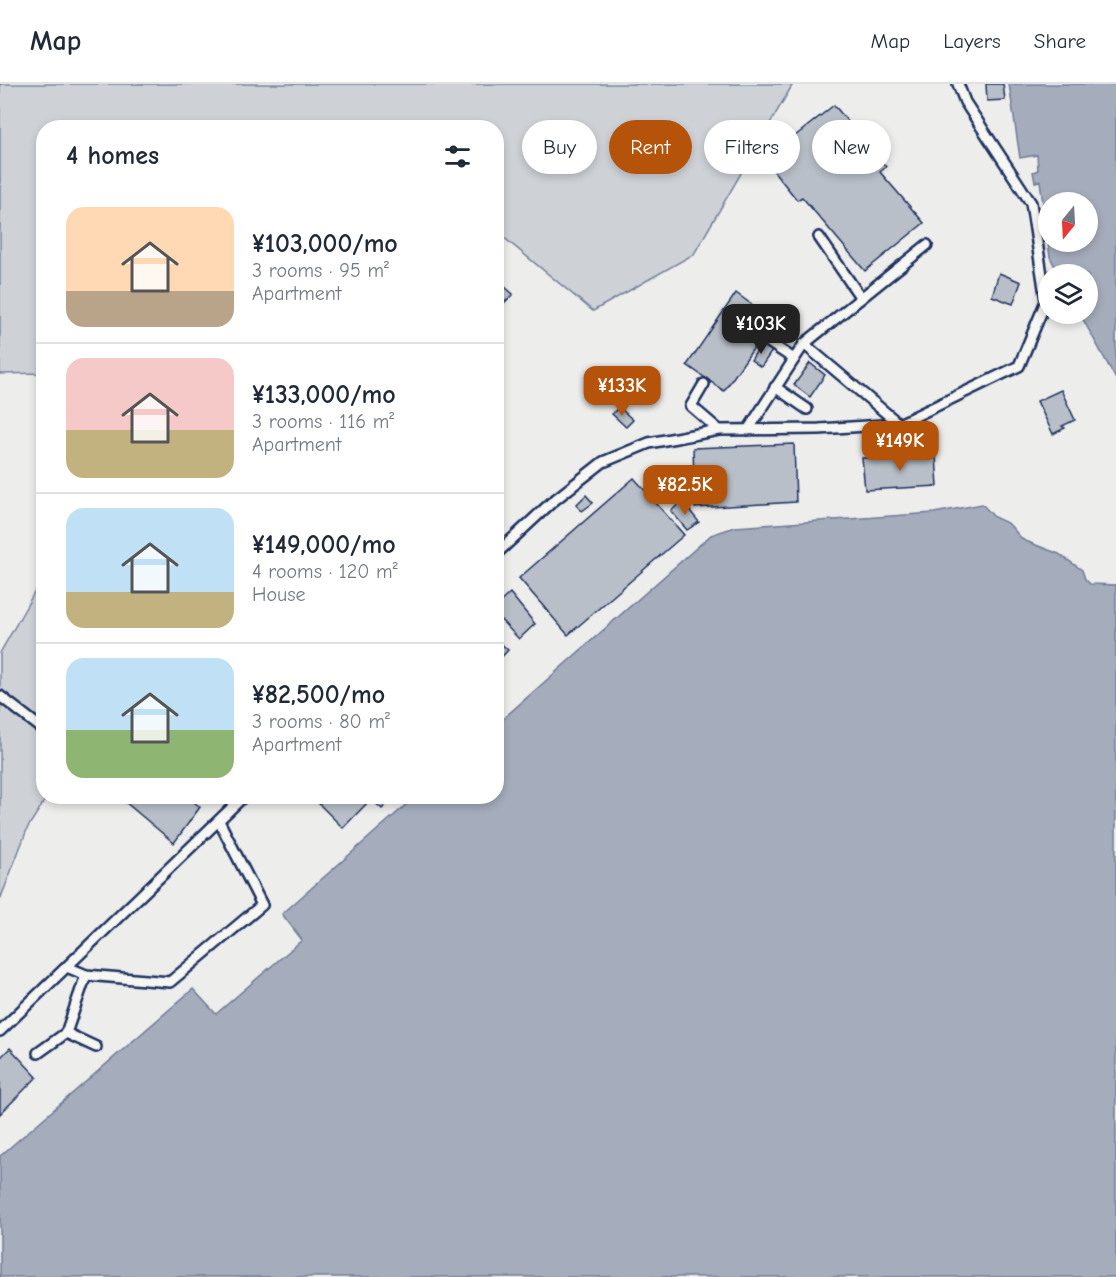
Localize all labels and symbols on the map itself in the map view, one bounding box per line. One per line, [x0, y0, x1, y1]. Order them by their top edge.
north arrow [1038, 192, 1098, 252]
pin: ¥103K [719, 304, 803, 355]
pin: ¥133K [580, 366, 664, 417]
pin: ¥149K [858, 421, 942, 472]
pin: ¥82.5K [636, 465, 734, 516]

